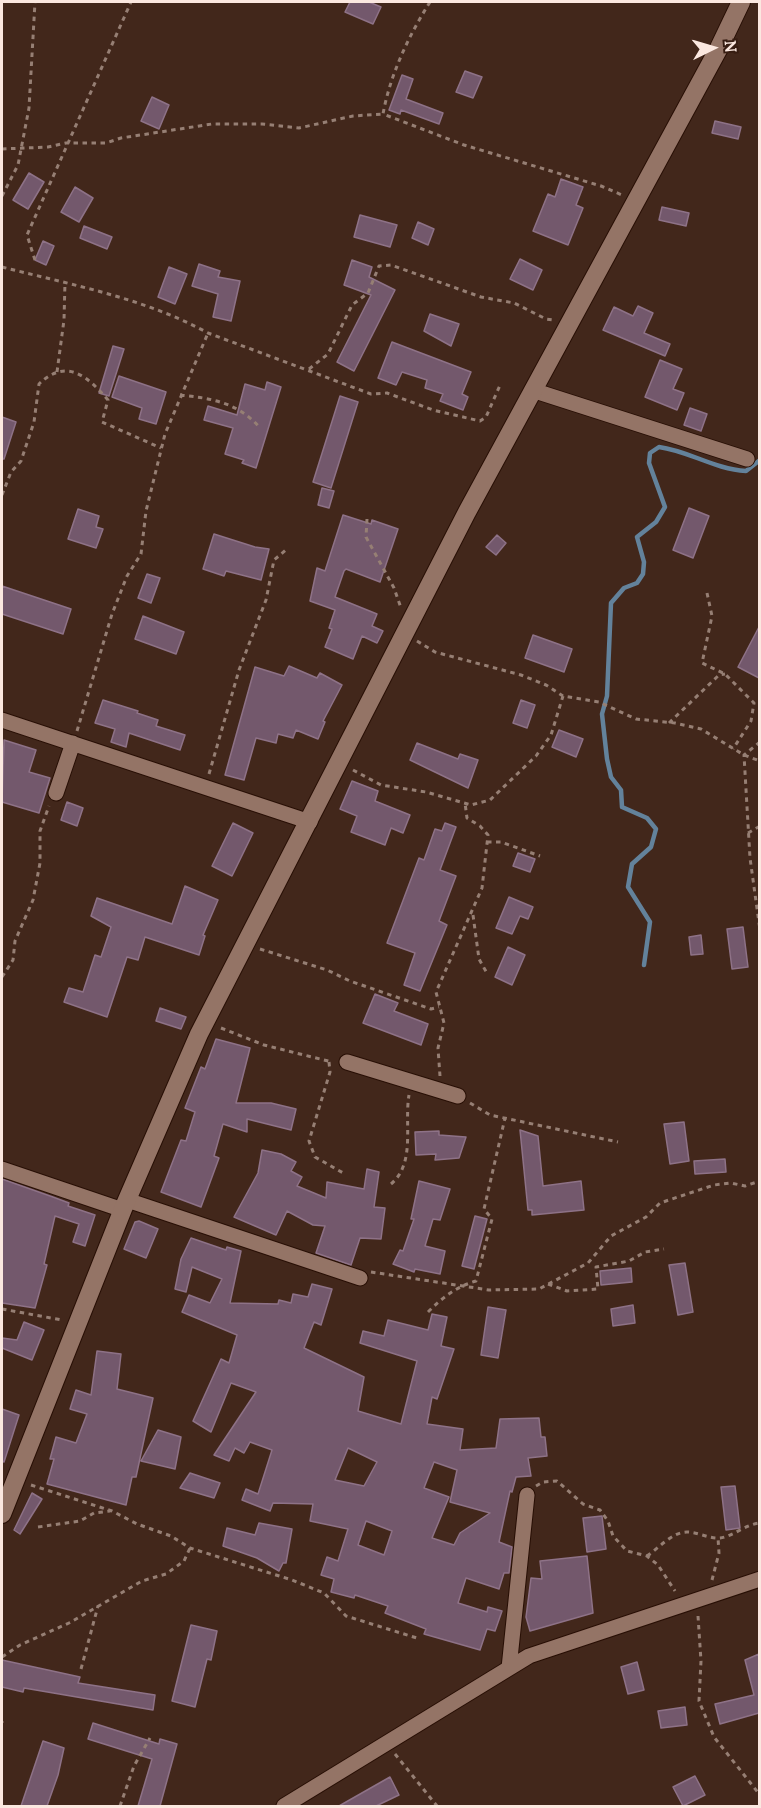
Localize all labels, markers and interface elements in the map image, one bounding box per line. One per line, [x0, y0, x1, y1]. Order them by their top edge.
north arrow [683, 18, 743, 78]
text: N [720, 39, 741, 53]

